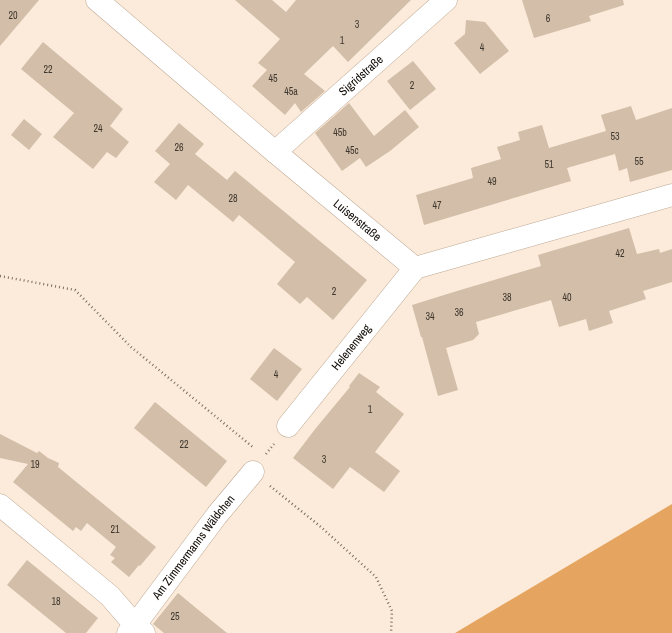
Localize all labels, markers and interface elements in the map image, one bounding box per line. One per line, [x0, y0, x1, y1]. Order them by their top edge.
house number: 20 [8, 9, 18, 22]
house number: 6 [546, 12, 551, 25]
house number: 3 [355, 18, 360, 31]
house number: 1 [340, 34, 345, 47]
house number: 4 [480, 41, 485, 54]
street label: Sigridstraße [335, 52, 387, 100]
house number: 22 [43, 63, 53, 76]
house number: 45 [268, 72, 278, 85]
house number: 2 [410, 79, 415, 92]
house number: 45a [284, 85, 298, 98]
house number: 24 [93, 122, 103, 135]
house number: 45b [333, 126, 347, 139]
house number: 53 [610, 130, 620, 143]
house number: 26 [174, 141, 184, 154]
house number: 45c [345, 144, 359, 157]
house number: 55 [634, 155, 644, 168]
house number: 51 [544, 158, 554, 171]
house number: 49 [487, 175, 497, 188]
house number: 28 [228, 192, 238, 205]
street label: Luisenstraße [330, 196, 385, 245]
house number: 47 [432, 199, 442, 212]
house number: 42 [615, 247, 625, 260]
house number: 2 [332, 285, 337, 298]
house number: 38 [502, 291, 512, 304]
house number: 40 [562, 291, 572, 304]
house number: 36 [454, 306, 464, 319]
house number: 34 [425, 310, 435, 323]
street label: Helenenweg [328, 321, 375, 374]
house number: 4 [274, 368, 279, 381]
house number: 1 [368, 403, 373, 416]
house number: 22 [179, 438, 189, 451]
house number: 3 [322, 453, 327, 466]
house number: 19 [30, 458, 40, 471]
street label: Am Zimmermanns Wäldchen [148, 492, 238, 604]
house number: 21 [110, 523, 120, 536]
house number: 18 [51, 595, 61, 608]
house number: 25 [170, 610, 180, 623]

